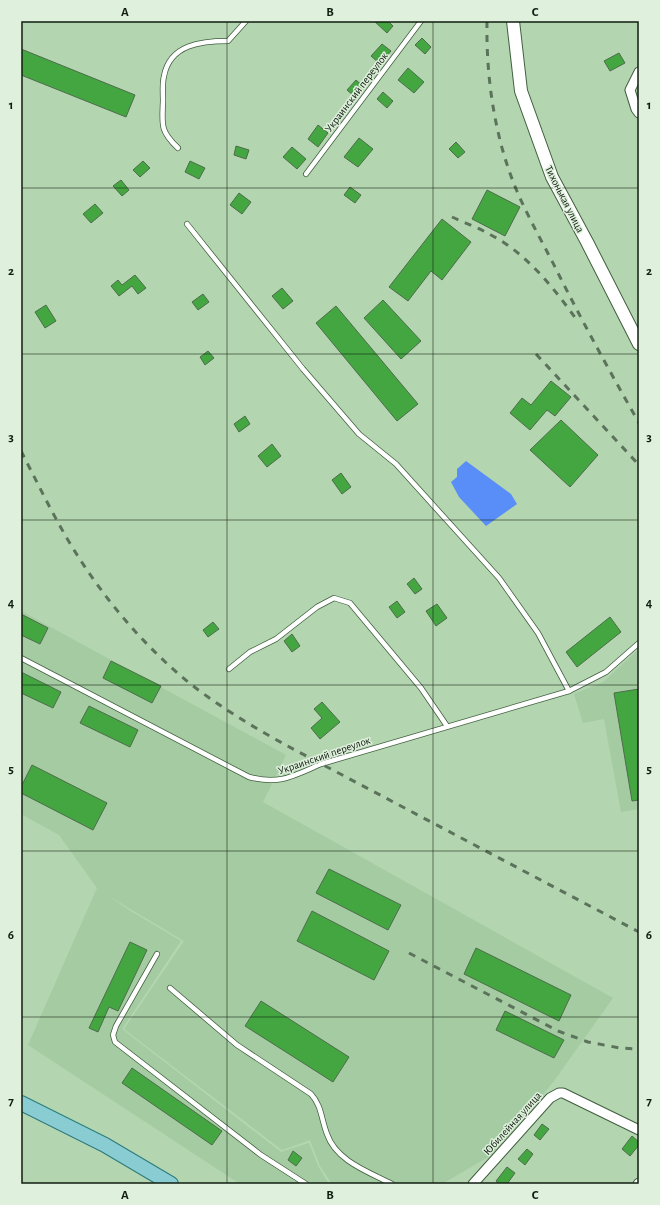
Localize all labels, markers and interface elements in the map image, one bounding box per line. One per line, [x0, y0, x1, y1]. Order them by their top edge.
text: A [121, 6, 129, 19]
text: B [326, 6, 334, 19]
text: C [532, 6, 539, 19]
street label: Украинский переулок [323, 50, 390, 134]
text: 1 [9, 99, 13, 112]
text: 1 [647, 99, 651, 112]
street label: Тихонькая улица [543, 164, 586, 234]
text: 2 [8, 265, 14, 278]
text: 2 [646, 265, 652, 278]
text: 3 [8, 431, 14, 444]
text: 3 [646, 431, 652, 444]
text: 4 [8, 597, 15, 610]
text: 4 [646, 597, 653, 610]
street label: Украинский переулок [277, 735, 372, 776]
text: 5 [8, 763, 14, 776]
text: 5 [646, 763, 652, 776]
text: 6 [8, 929, 14, 942]
text: 6 [646, 929, 652, 942]
street label: Юбилейная улица [481, 1090, 543, 1157]
text: 7 [8, 1095, 14, 1108]
text: 7 [646, 1095, 652, 1108]
text: A [121, 1189, 129, 1202]
text: B [326, 1189, 334, 1202]
text: C [532, 1189, 539, 1202]

